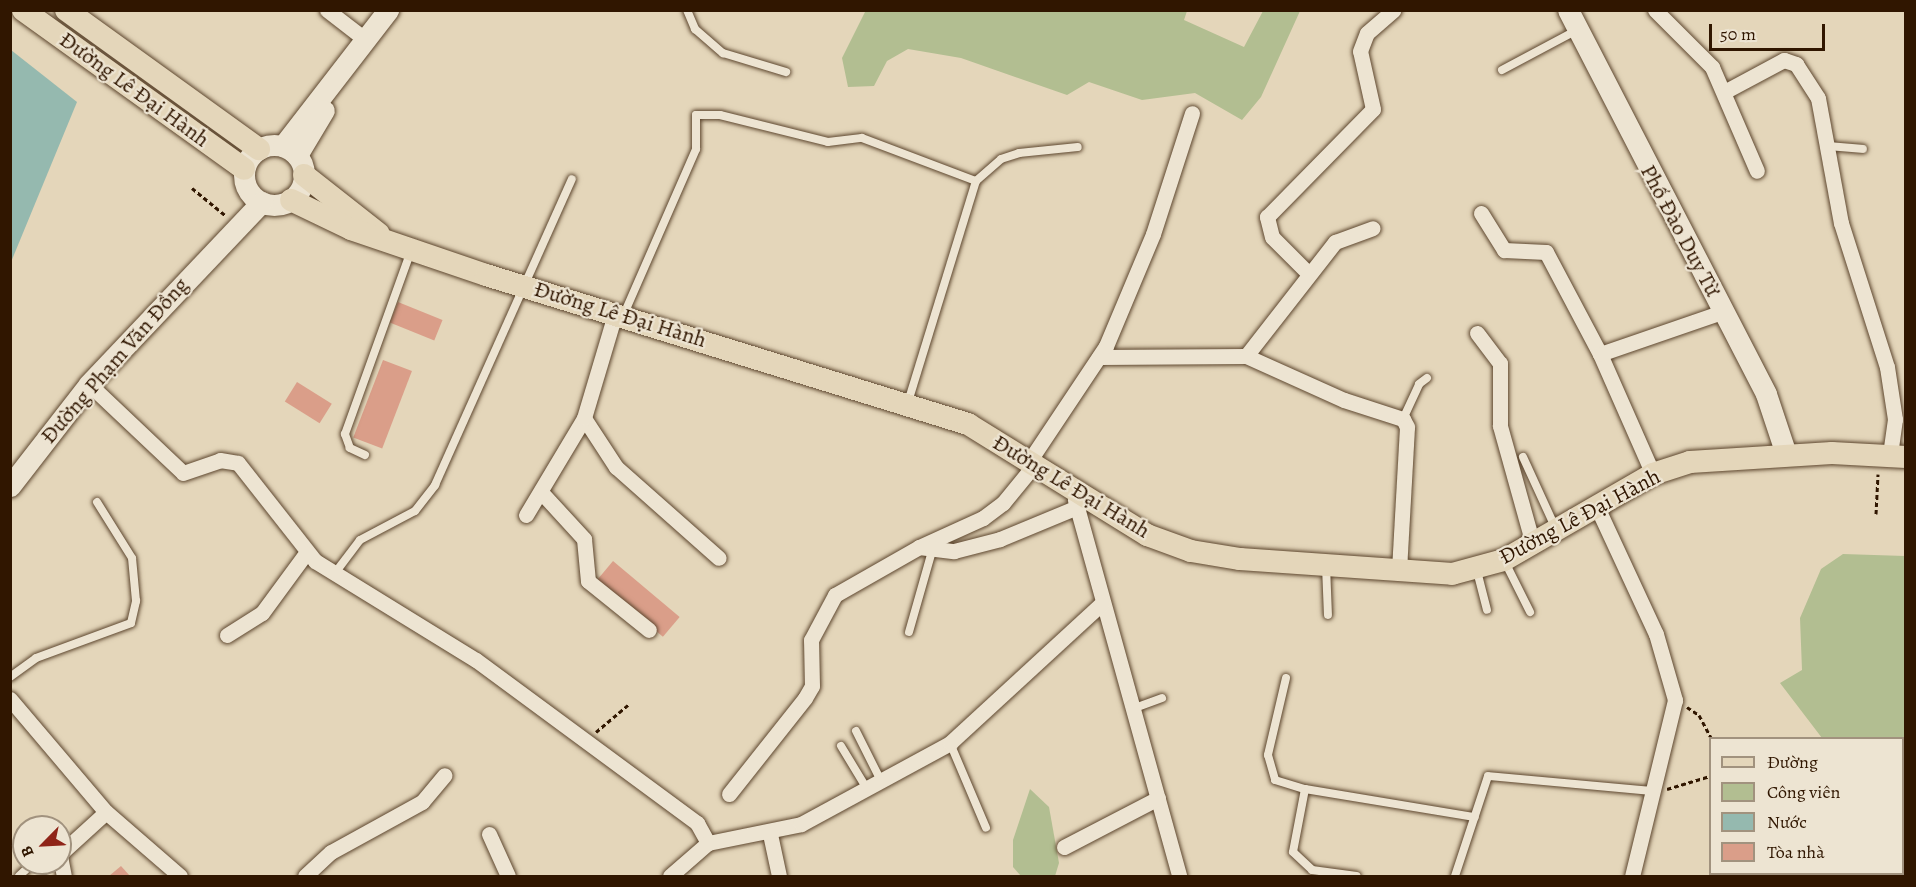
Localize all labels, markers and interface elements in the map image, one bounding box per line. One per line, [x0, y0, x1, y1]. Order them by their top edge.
scale bar [1712, 12, 1828, 50]
text: 50 m [1720, 22, 1756, 46]
street label: Đường Lê Đại Hành [54, 27, 214, 153]
street label: Phố Đào Duy Từ [1634, 161, 1726, 301]
street label: Đường Phạm Văn Đồng [36, 273, 194, 449]
street label: Đường Lê Đại Hành [531, 276, 709, 354]
street label: Đường Lê Đại Hành [988, 430, 1154, 544]
street label: Đường Lê Đại Hành [1495, 463, 1665, 571]
legend [1709, 737, 1904, 875]
text: Đường [1767, 750, 1818, 774]
text: Công viên [1767, 780, 1840, 804]
text: Nước [1767, 810, 1807, 834]
north arrow [12, 815, 72, 875]
text: Tòa nhà [1767, 840, 1825, 864]
text: B [15, 842, 39, 861]

